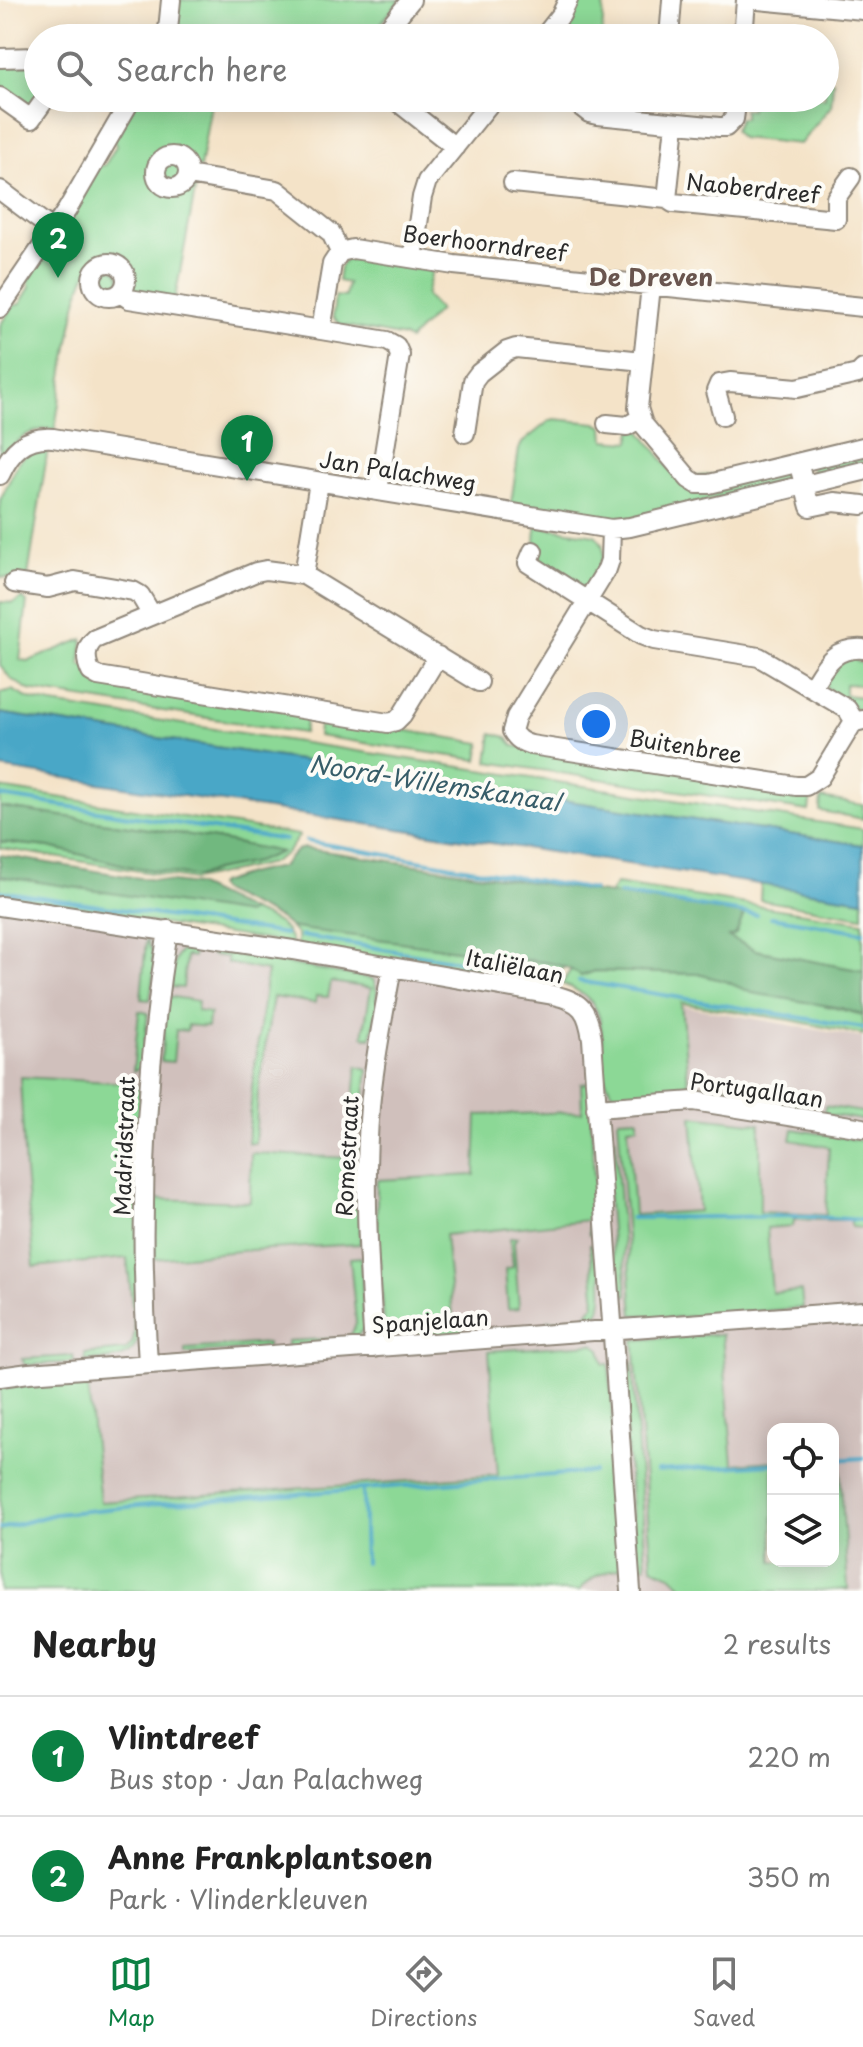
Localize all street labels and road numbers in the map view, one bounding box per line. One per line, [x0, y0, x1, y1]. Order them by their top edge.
street label: Naoberdreef [685, 164, 823, 211]
street label: Boerhoorndreef [401, 216, 571, 269]
street label: Jan Palachweg [317, 441, 479, 499]
street label: Buitenbree [627, 720, 745, 770]
street label: Italiëlaan [463, 939, 567, 991]
street label: Portugallaan [688, 1063, 826, 1115]
street label: Madridstraat [104, 1076, 142, 1216]
street label: Romestraat [326, 1095, 366, 1217]
street label: Spanjelaan [370, 1299, 490, 1341]

